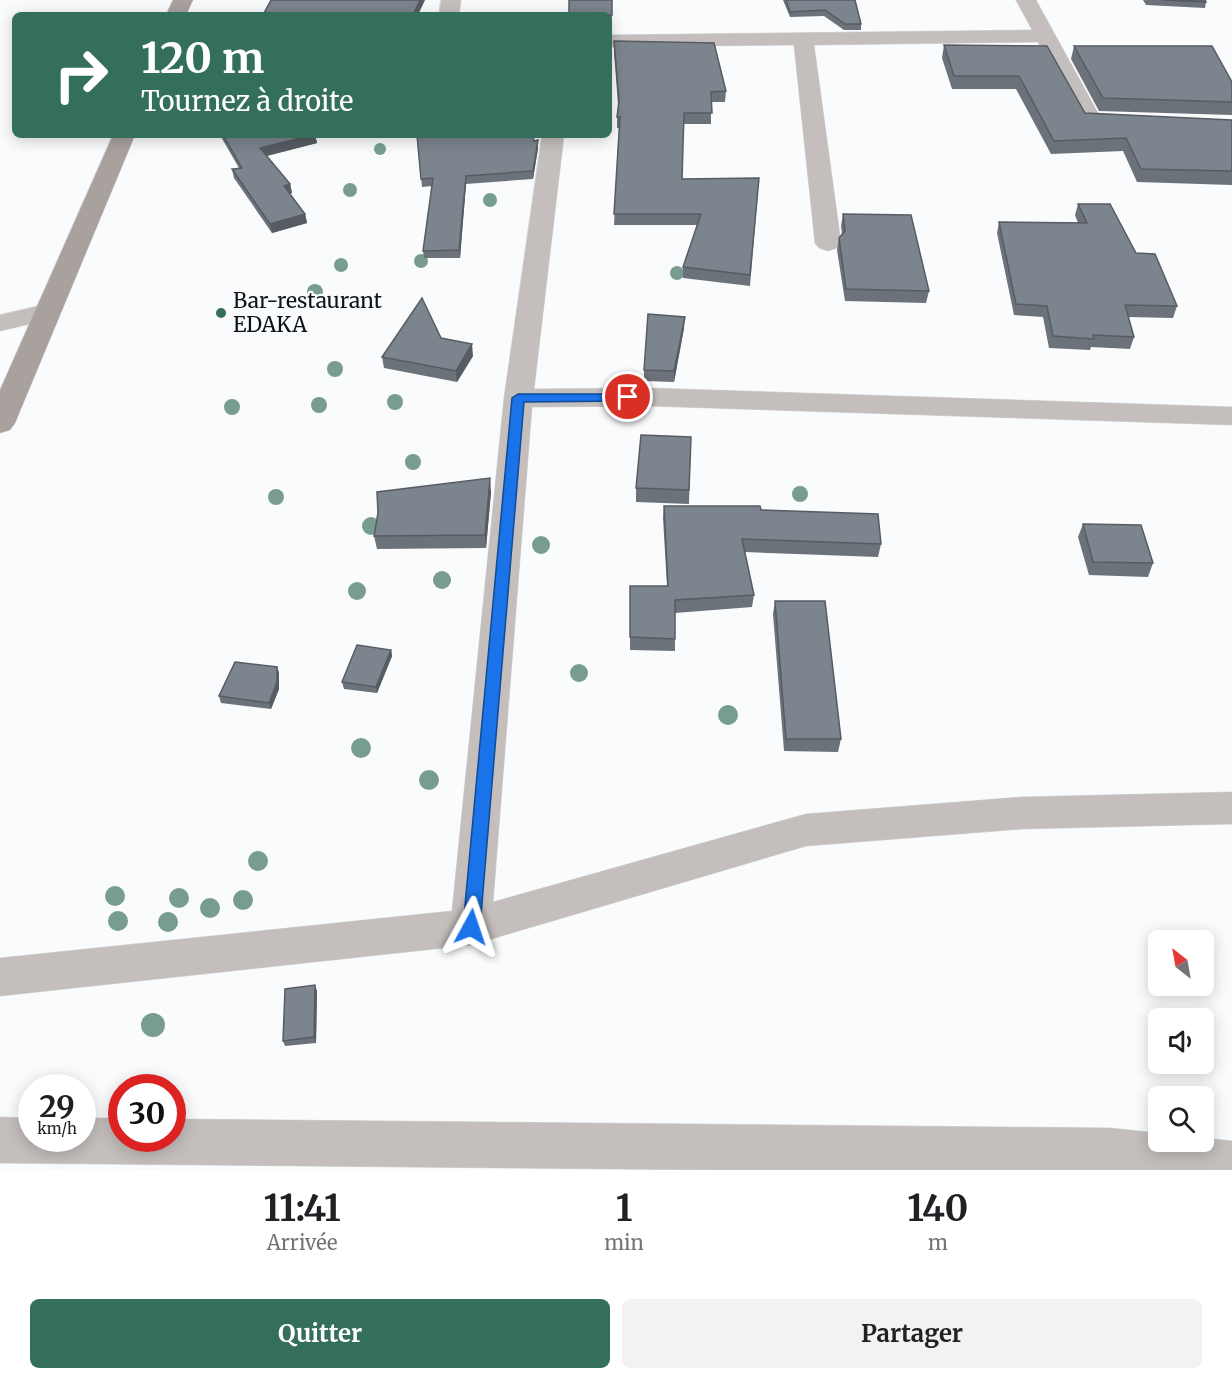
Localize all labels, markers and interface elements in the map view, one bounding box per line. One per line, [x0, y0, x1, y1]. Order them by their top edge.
text: 120 m [141, 32, 264, 84]
icon: right [42, 36, 120, 114]
text: Tournez à droite [141, 84, 353, 118]
place label: Bar-restaurant EDAKA [233, 287, 382, 338]
marker: Bar-restaurant EDAKA [214, 306, 228, 320]
pin [602, 371, 653, 422]
icon: arrive [611, 380, 644, 413]
position arrow [439, 895, 503, 959]
north arrow [1148, 930, 1214, 996]
map controls [1148, 930, 1214, 1152]
button: sound [1148, 1008, 1214, 1074]
speed limit sign: 30 [108, 1074, 186, 1152]
button: search [1148, 1086, 1214, 1152]
text: 29 [39, 1087, 75, 1125]
text: km/h [37, 1119, 77, 1138]
text: 11:41 [264, 1186, 341, 1231]
text: 1 [616, 1186, 632, 1231]
text: 140 [907, 1186, 968, 1231]
text: Arrivée [267, 1230, 338, 1255]
text: min [604, 1230, 644, 1255]
text: m [928, 1230, 948, 1255]
button: Quitter [30, 1299, 610, 1368]
button: Partager [622, 1299, 1202, 1368]

